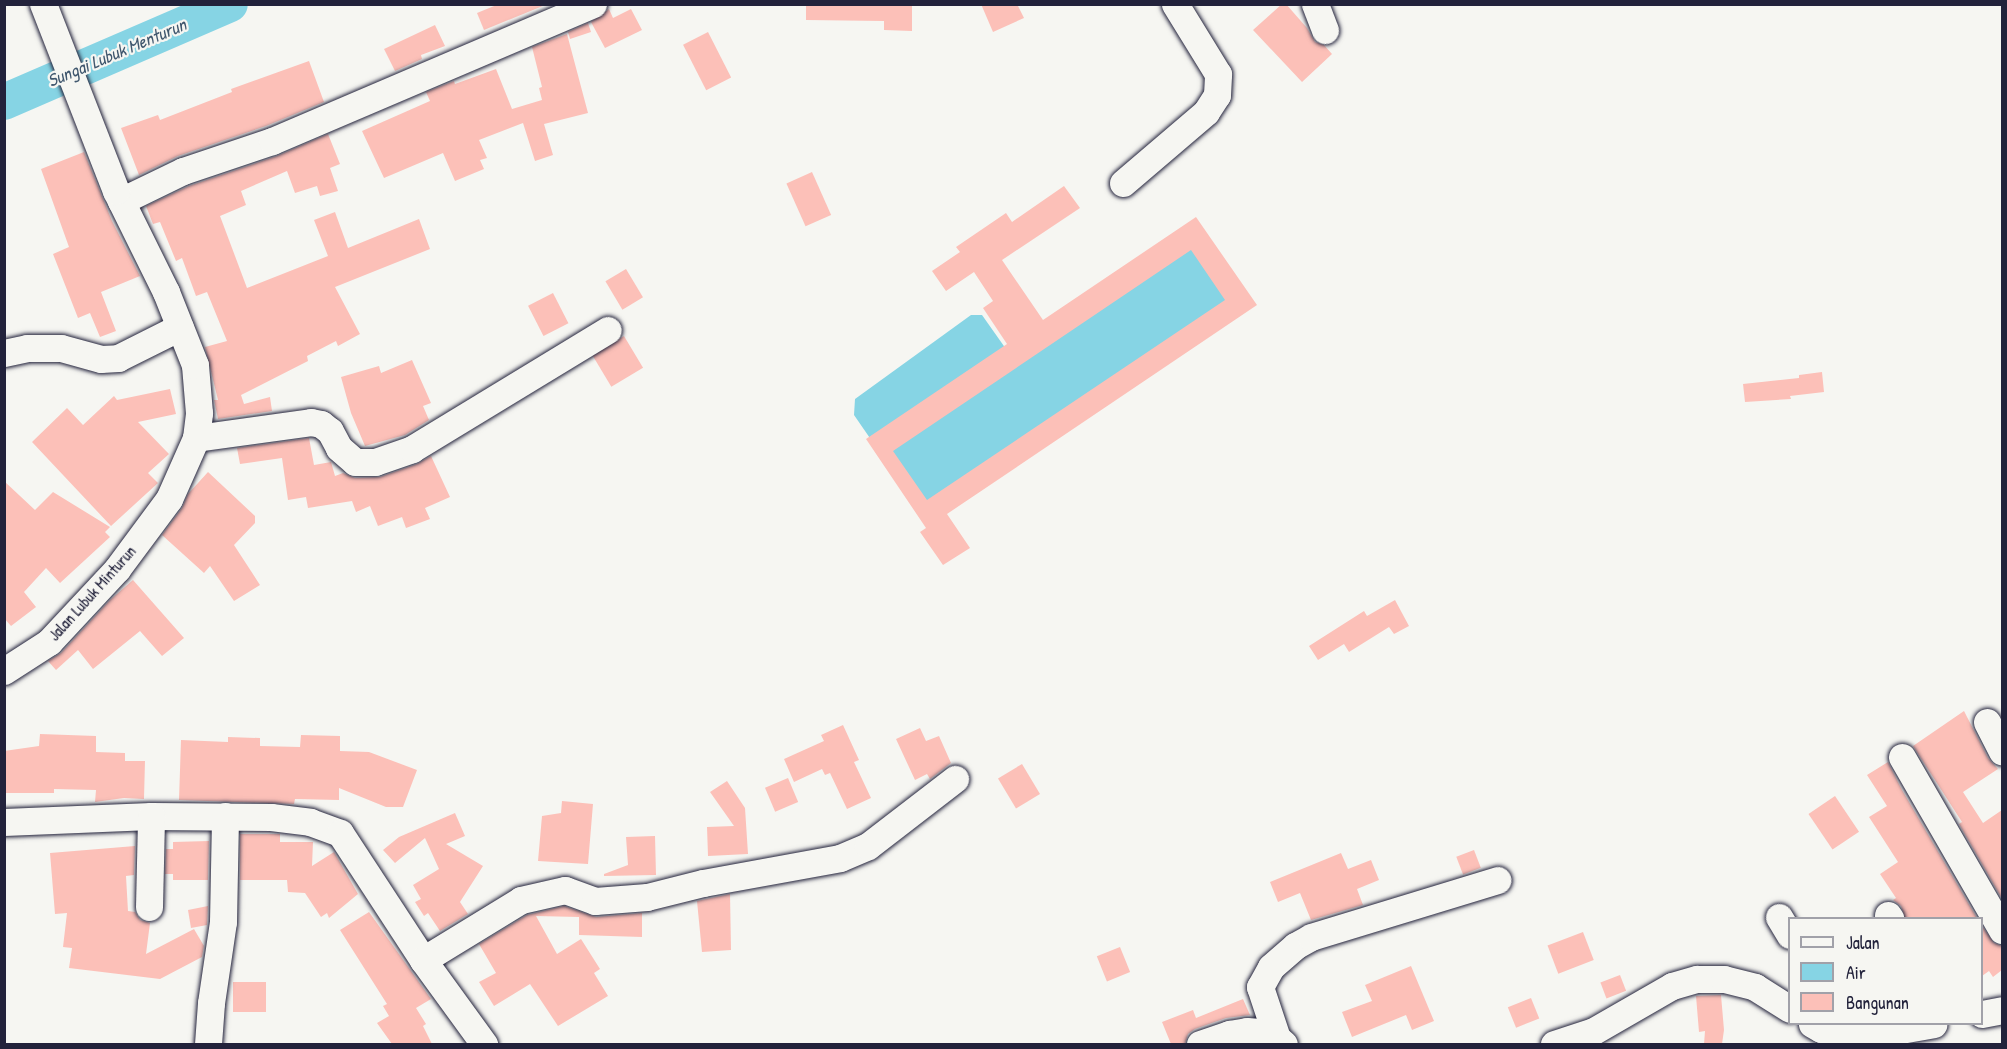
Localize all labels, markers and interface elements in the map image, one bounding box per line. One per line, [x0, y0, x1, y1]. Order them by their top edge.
water label: Sungai Lubuk Menturun [44, 14, 190, 92]
street label: Jalan Lubuk Minturun [44, 541, 140, 645]
legend [1788, 917, 1983, 1025]
text: Jalan [1846, 930, 1880, 955]
text: Air [1846, 960, 1866, 985]
text: Bangunan [1846, 990, 1909, 1015]

